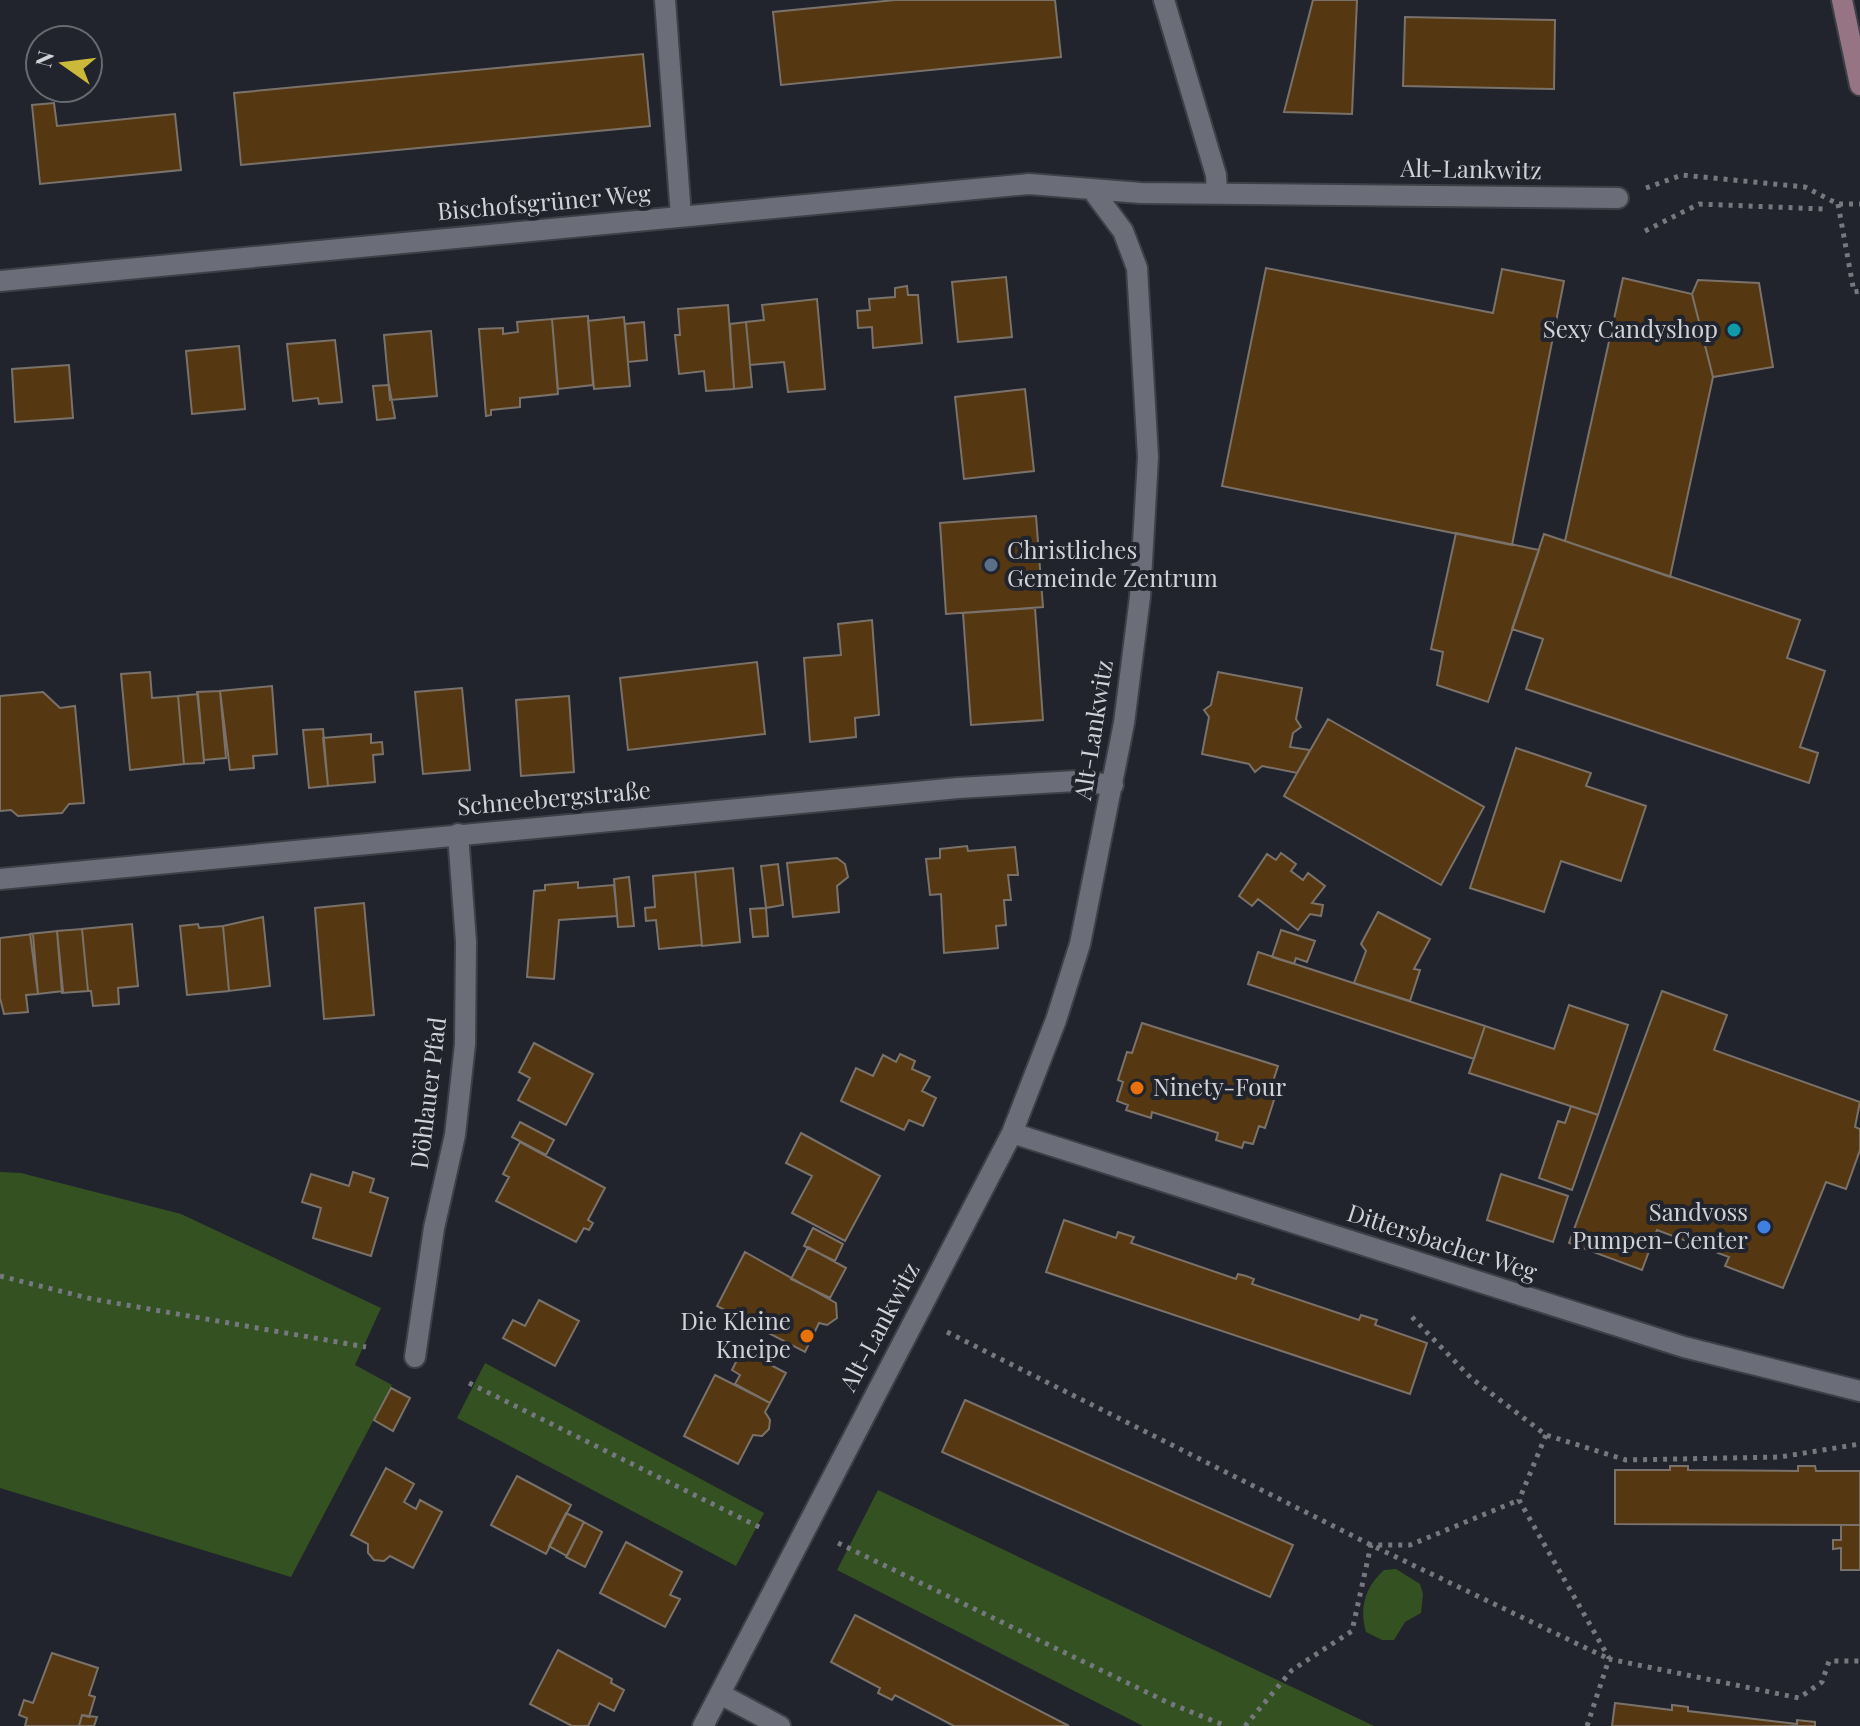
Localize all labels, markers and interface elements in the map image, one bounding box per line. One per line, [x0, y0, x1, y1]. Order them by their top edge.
north arrow [24, 24, 104, 104]
text: N [27, 47, 60, 70]
street label: Alt-Lankwitz [1399, 151, 1542, 185]
street label: Bischofsgrüner Weg [436, 176, 652, 226]
place label: Sexy Candyshop [1543, 312, 1718, 344]
marker: Sexy Candyshop [1725, 321, 1743, 339]
place label: Christliches Gemeinde Zentrum [1007, 533, 1218, 593]
marker: Christliches Gemeinde Zentrum [982, 556, 1000, 574]
street label: Alt-Lankwitz [1065, 657, 1119, 803]
street label: Schneebergstraße [456, 773, 652, 821]
street label: Döhlauer Pfad [402, 1015, 452, 1171]
place label: Ninety-Four [1153, 1070, 1286, 1102]
marker: Ninety-Four [1128, 1079, 1146, 1097]
street label: Dittersbacher Weg [1344, 1195, 1542, 1287]
place label: Sandvoss Pumpen-Center [1572, 1195, 1748, 1255]
marker: Sandvoss Pumpen-Center [1755, 1218, 1773, 1236]
street label: Alt-Lankwitz [830, 1256, 926, 1397]
place label: Die Kleine Kneipe [681, 1304, 791, 1364]
marker: Die Kleine Kneipe [798, 1327, 816, 1345]

